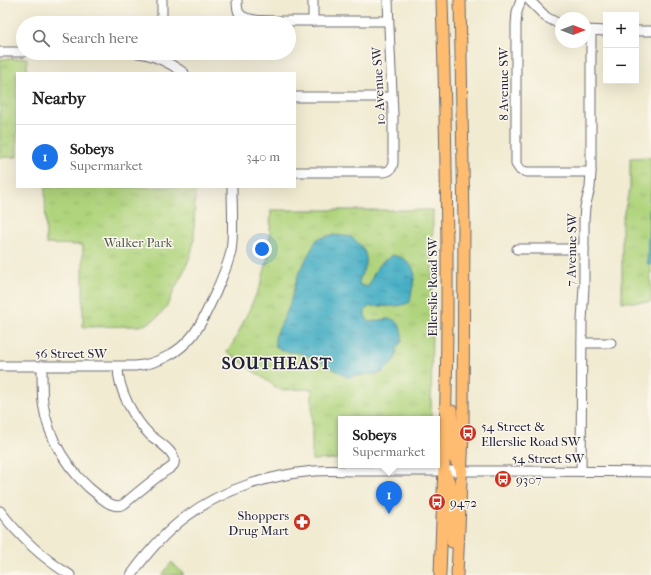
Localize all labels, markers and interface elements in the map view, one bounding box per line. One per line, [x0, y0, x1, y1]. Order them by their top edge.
north arrow [555, 12, 591, 48]
map controls [603, 12, 639, 84]
button: + [603, 12, 639, 48]
search box [16, 16, 296, 60]
icon: search [30, 27, 52, 49]
text: Search here [62, 29, 138, 47]
street label: 10 Avenue SW [369, 45, 388, 126]
street label: 8 Avenue SW [496, 46, 511, 121]
button: − [603, 48, 639, 84]
text: Nearby [32, 88, 86, 108]
text: Sobeys [70, 140, 114, 158]
text: 1 [43, 149, 47, 164]
text: 340 m [246, 149, 280, 164]
text: Supermarket [70, 158, 143, 173]
street label: 7 Avenue SW [563, 212, 580, 287]
park label: Walker Park [103, 235, 173, 250]
street label: Ellerslie Road SW [425, 236, 440, 337]
your location [252, 239, 272, 259]
street label: 56 Street SW [35, 346, 108, 361]
district label: SOUTHEAST [222, 353, 332, 373]
popup [338, 416, 440, 468]
place label: 54 Street & Ellerslie Road SW [481, 419, 582, 449]
bus stop icon: 54 Street & Ellerslie Road SW [458, 423, 478, 443]
text: Sobeys [353, 426, 396, 444]
text: Supermarket [353, 444, 425, 459]
street label: 54 Street SW [512, 451, 586, 466]
bus stop icon: 9307 [493, 469, 513, 489]
place label: 9307 [516, 472, 542, 487]
pin: 1 [376, 481, 402, 514]
bus stop icon: 9472 [427, 492, 447, 512]
place label: 9472 [450, 495, 477, 510]
place label: Shoppers Drug Mart [228, 508, 289, 538]
pharmacy icon: Shoppers Drug Mart [292, 512, 312, 532]

